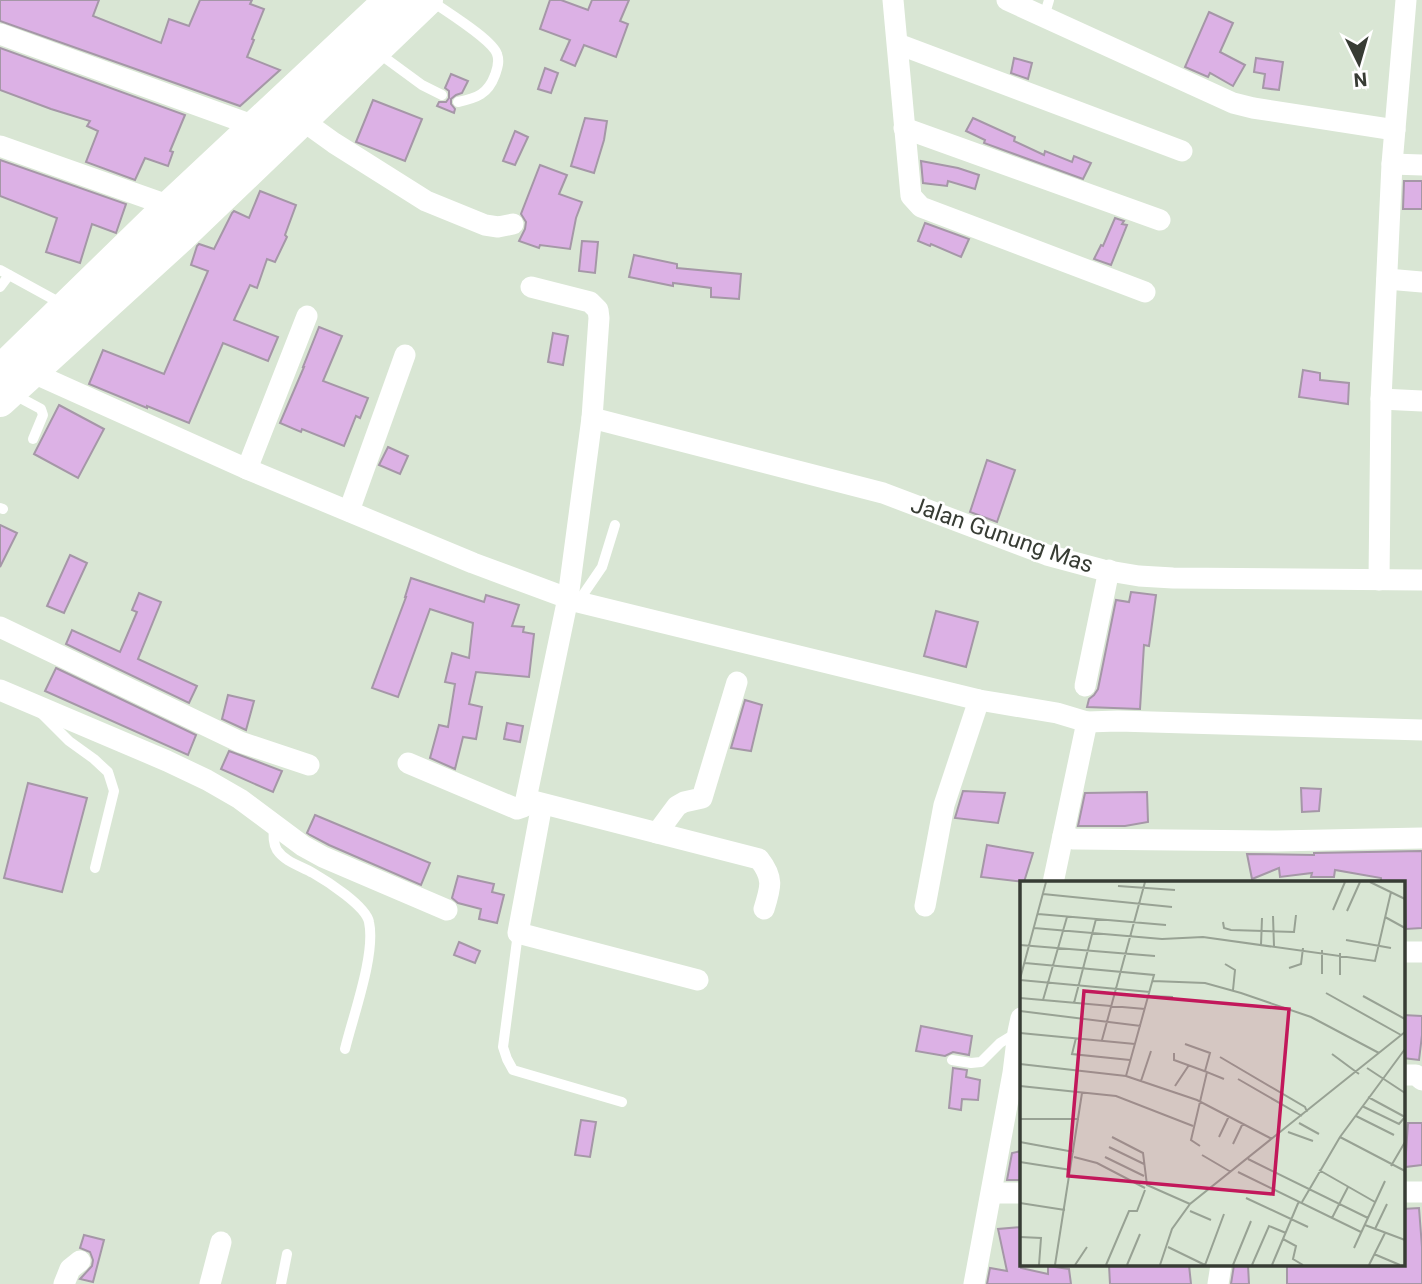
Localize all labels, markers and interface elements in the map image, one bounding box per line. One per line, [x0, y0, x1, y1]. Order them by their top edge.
north arrow [1324, 28, 1394, 98]
text: N [1353, 67, 1368, 91]
street label: Jalan Gunung Mas [907, 491, 1097, 579]
inset map [1020, 881, 1404, 1266]

